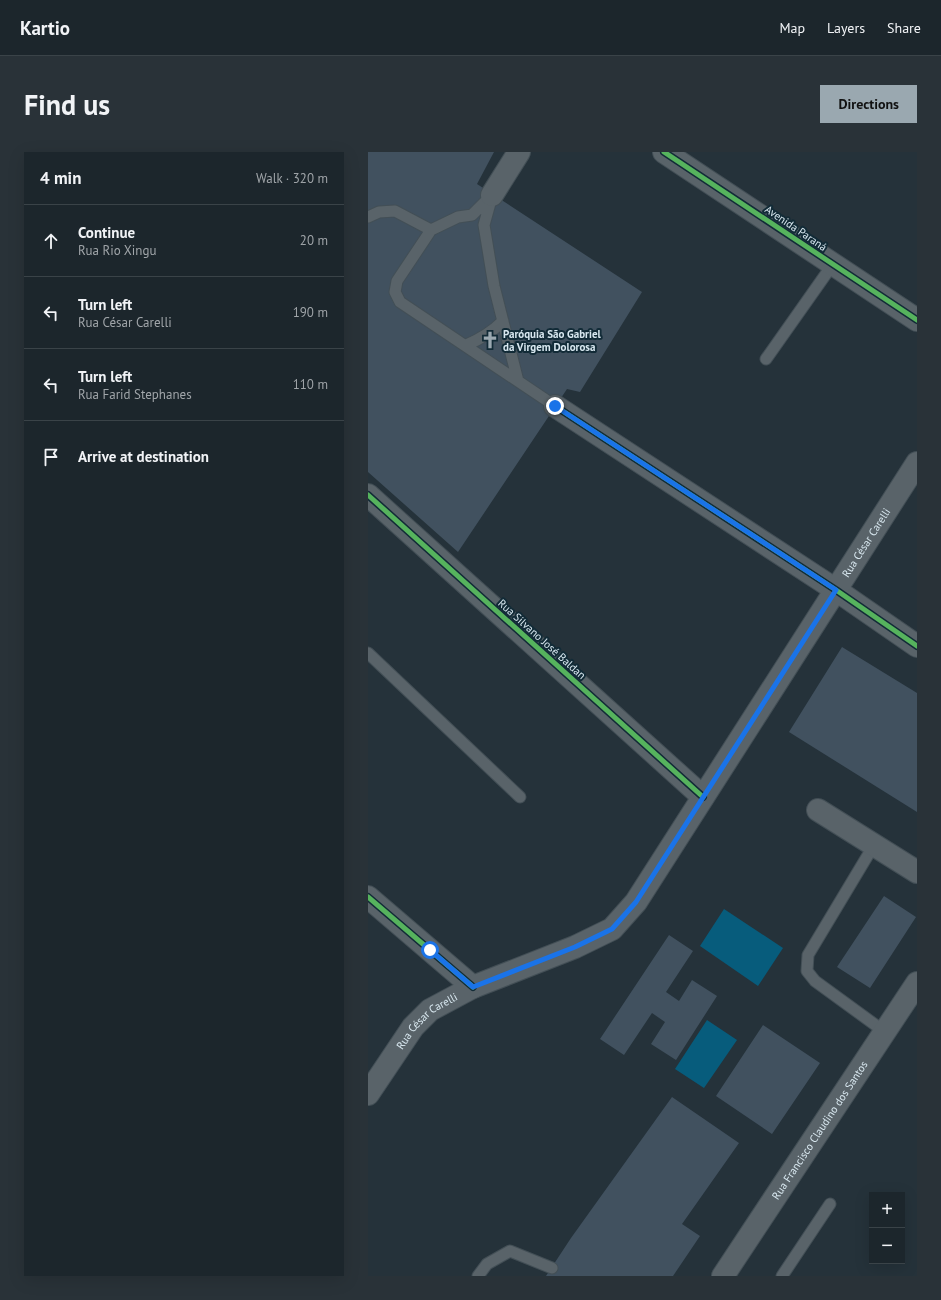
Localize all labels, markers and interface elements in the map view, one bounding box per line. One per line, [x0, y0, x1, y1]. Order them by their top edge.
text: Kartio [20, 16, 70, 40]
text: Map [779, 19, 805, 37]
text: Layers [827, 19, 865, 37]
text: Share [887, 19, 921, 37]
button: Directions [820, 85, 917, 123]
text: Find us [24, 86, 110, 123]
text: 4 min [40, 167, 81, 189]
text: Walk · 320 m [256, 170, 328, 187]
street label: Avenida Paraná [762, 202, 830, 254]
text: Continue [78, 223, 135, 242]
icon: ahead [40, 230, 62, 252]
text: 20 m [300, 232, 328, 249]
text: Rua Rio Xingu [78, 242, 156, 259]
text: Turn left [78, 295, 132, 314]
icon: left [40, 302, 62, 324]
text: 190 m [293, 304, 328, 321]
text: Rua César Carelli [78, 314, 172, 331]
place label: Paróquia São Gabriel da Virgem Dolorosa [503, 327, 602, 354]
church icon: Paróquia São Gabriel da Virgem Dolorosa [480, 330, 500, 350]
text: Turn left [78, 367, 132, 386]
icon: left [40, 374, 62, 396]
text: 110 m [293, 376, 328, 393]
text: Rua Farid Stephanes [78, 386, 192, 403]
route end [546, 397, 564, 415]
icon: arrive [40, 446, 62, 468]
text: Arrive at destination [78, 447, 209, 466]
street label: Rua César Carelli [839, 505, 893, 580]
street label: Rua Silvano José Baldan [495, 596, 589, 682]
route start [421, 941, 439, 959]
street label: Rua César Carelli [393, 990, 460, 1052]
street label: Rua Francisco Claudino dos Santos [769, 1058, 871, 1202]
map controls [869, 1192, 905, 1264]
button: + [869, 1192, 905, 1228]
button: − [869, 1228, 905, 1264]

